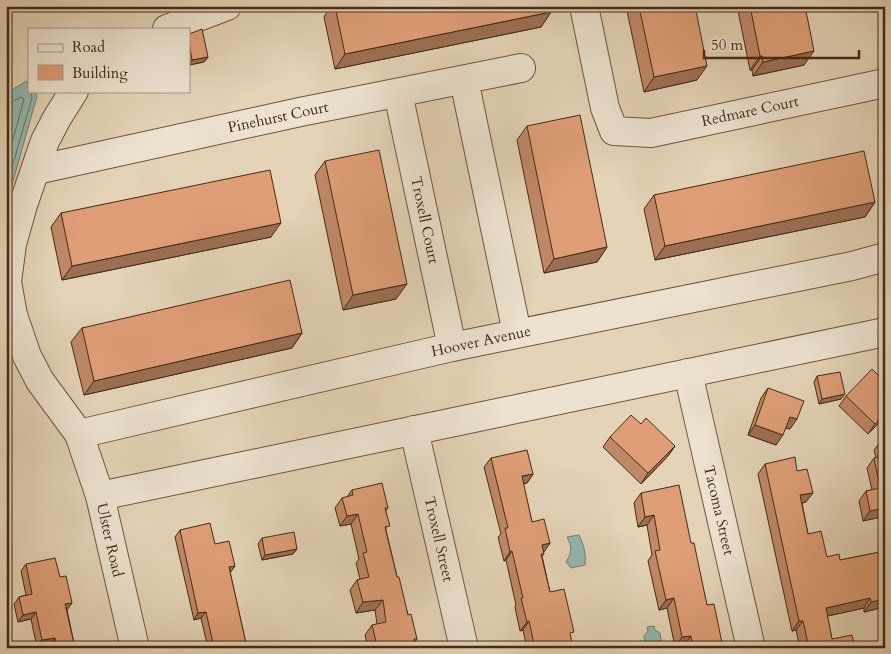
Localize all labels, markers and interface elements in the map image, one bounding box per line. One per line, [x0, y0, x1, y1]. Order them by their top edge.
legend [28, 28, 190, 92]
scale bar [704, 28, 858, 60]
text: 50 m [711, 35, 743, 55]
text: Road [72, 37, 105, 57]
text: Building [72, 63, 128, 83]
street label: Redmare Court [700, 91, 801, 131]
street label: Pinehurst Court [226, 97, 330, 137]
street label: Troxell Court [406, 175, 444, 266]
street label: Hoover Avenue [429, 321, 533, 361]
street label: Tacoma Street [699, 463, 739, 557]
street label: Troxell Street [420, 495, 459, 584]
street label: Ulster Road [92, 501, 128, 579]

